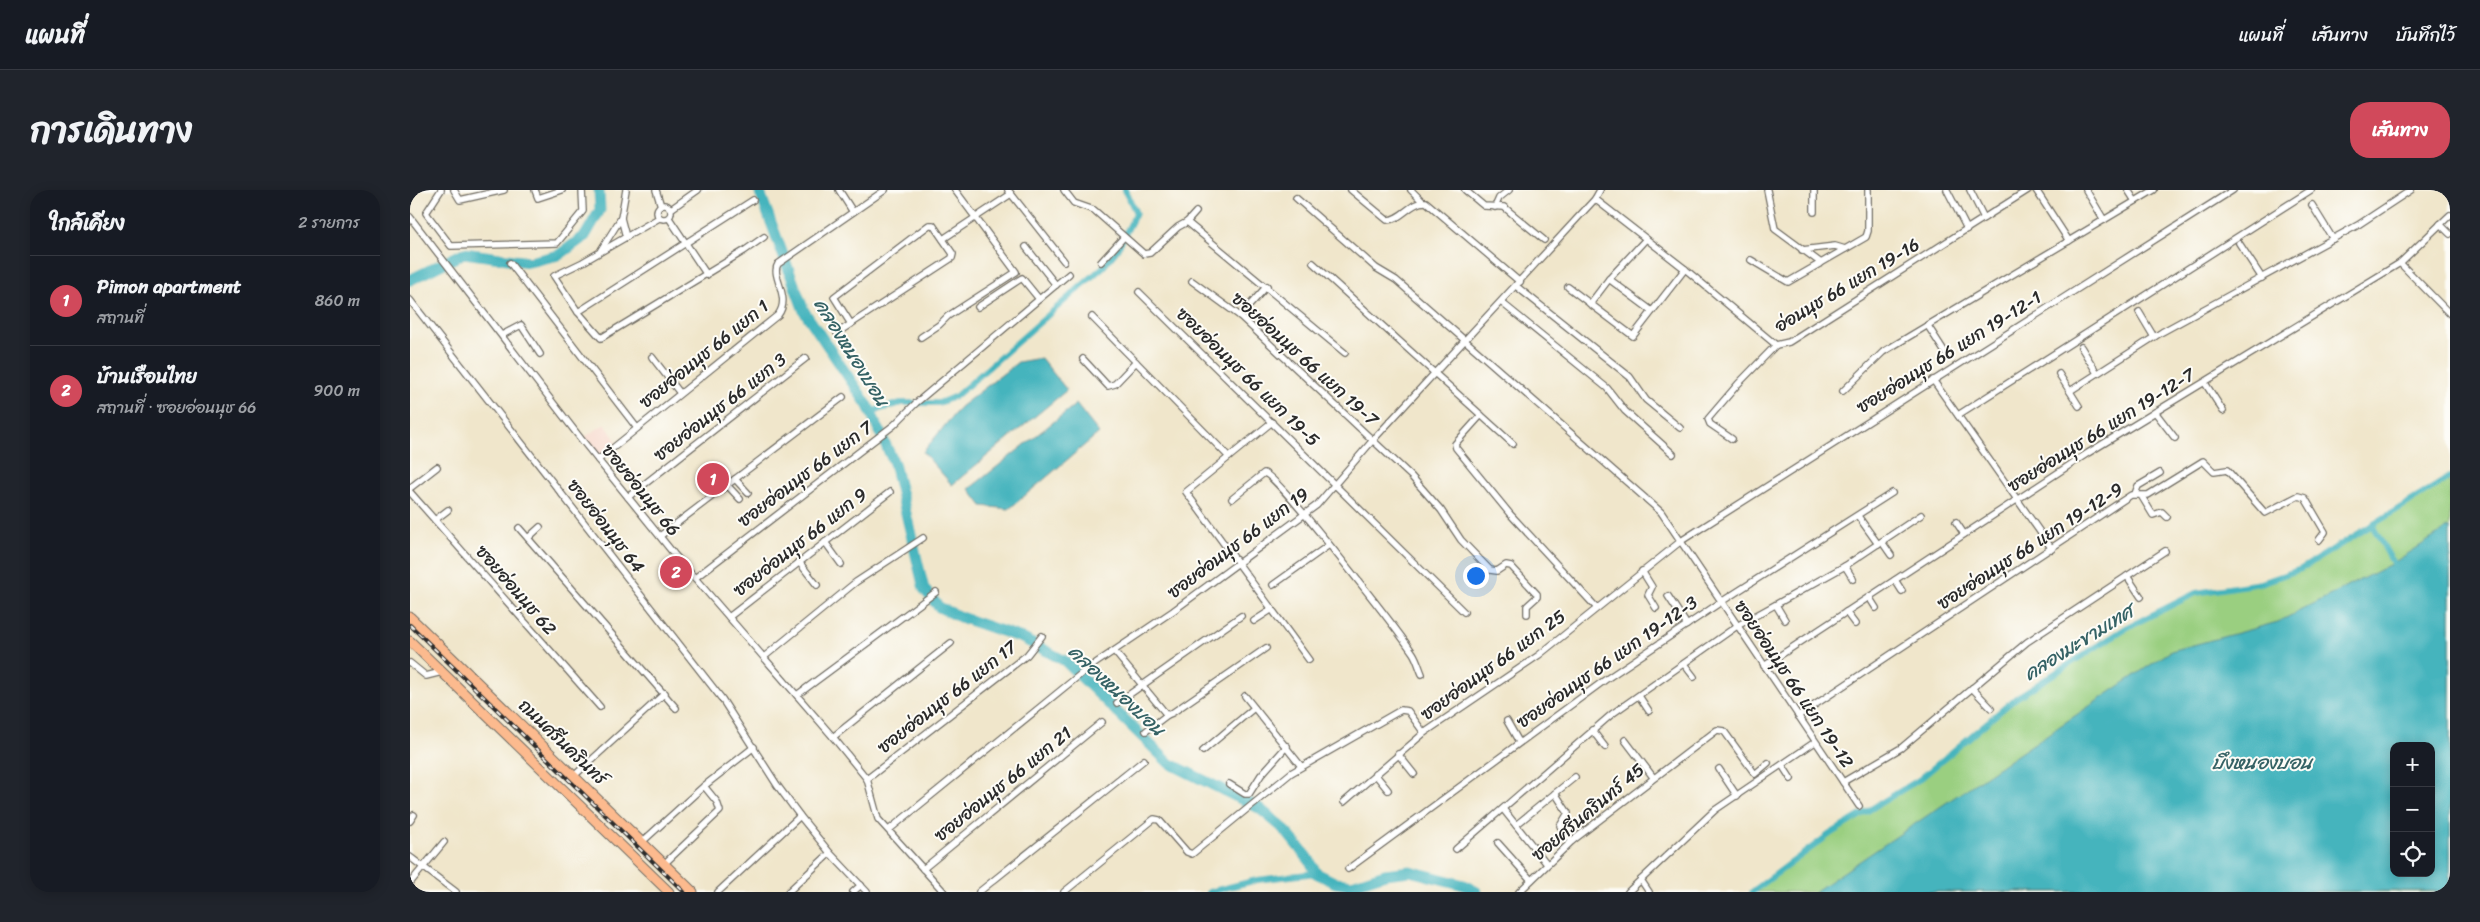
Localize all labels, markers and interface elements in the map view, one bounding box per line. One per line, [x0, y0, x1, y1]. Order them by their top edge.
text: แผนที่ [25, 14, 85, 56]
text: แผนที่ [2238, 19, 2283, 51]
text: เส้นทาง [2311, 19, 2368, 51]
text: บันทึกไว้ [2396, 19, 2455, 51]
text: การเดินทาง [30, 99, 192, 161]
button: เส้นทาง [2350, 102, 2450, 158]
text: ใกล้เคียง [50, 204, 125, 242]
text: 2 รายการ [298, 208, 360, 237]
street label: อ่อนนุช 66 แยก 19-16 [1767, 229, 1926, 342]
text: Pimon apartment [97, 270, 241, 303]
street label: ซอยอ่อนนุช 66 แยก 19-12-1 [1850, 282, 2048, 422]
street label: ซอยอ่อนนุช 66 แยก 19-7 [1224, 284, 1388, 436]
text: 1 [63, 286, 69, 315]
text: 860 m [315, 286, 360, 315]
street label: ซอยอ่อนนุช 66 แยก 1 [632, 291, 777, 417]
water label: คลองหนองบอน [805, 291, 899, 415]
street label: ซอยอ่อนนุช 66 แยก 19-5 [1168, 299, 1328, 455]
text: สถานที่ [97, 303, 144, 332]
street label: ซอยอ่อนนุช 66 แยก 3 [646, 344, 794, 470]
street label: ซอยอ่อนนุช 66 แยก 19-12-7 [2001, 358, 2203, 501]
text: บ้านเรือนไทย [97, 360, 197, 393]
text: 2 [61, 376, 71, 405]
text: 900 m [314, 376, 360, 405]
text: สถานที่ · ซอยอ่อนนุช 66 [97, 393, 256, 422]
street label: ซอยอ่อนนุช 66 แยก 7 [730, 411, 881, 536]
street label: ซอยอ่อนนุช 66 [593, 436, 689, 544]
pin: 1 [697, 460, 729, 498]
street label: ซอยอ่อนนุช 64 [559, 472, 653, 580]
street label: ซอยอ่อนนุช 66 แยก 19-12-9 [1930, 473, 2130, 619]
street label: ซอยอ่อนนุช 66 แยก 9 [726, 479, 874, 605]
street label: ซอยอ่อนนุช 66 แยก 19 [1160, 479, 1316, 607]
street label: ซอยอ่อนนุช 62 [467, 537, 565, 643]
pin: 2 [660, 553, 692, 591]
your location [1463, 563, 1489, 589]
street label: ซอยอ่อนนุช 66 แยก 19-12-3 [1509, 587, 1705, 737]
street label: ซอยอ่อนนุช 66 แยก 19-12 [1725, 593, 1863, 775]
water label: คลองมะขามเทศ [2017, 593, 2144, 689]
street label: ซอยอ่อนนุช 66 แยก 25 [1413, 601, 1573, 729]
street label: ซอยอ่อนนุช 66 แยก 17 [870, 631, 1025, 762]
water label: คลองหนองบอน [1060, 636, 1174, 746]
street label: ถนนศรีนครินทร์ [511, 691, 618, 795]
street label: ซอยอ่อนนุช 66 แยก 21 [927, 718, 1080, 850]
map controls [2390, 742, 2435, 877]
button: + [2390, 742, 2435, 787]
water label: บึงหนองบอน [2212, 746, 2314, 779]
street label: ซอยศรีนครินทร์ 45 [1524, 754, 1652, 870]
button: − [2390, 787, 2435, 832]
button: locate [2390, 832, 2435, 877]

